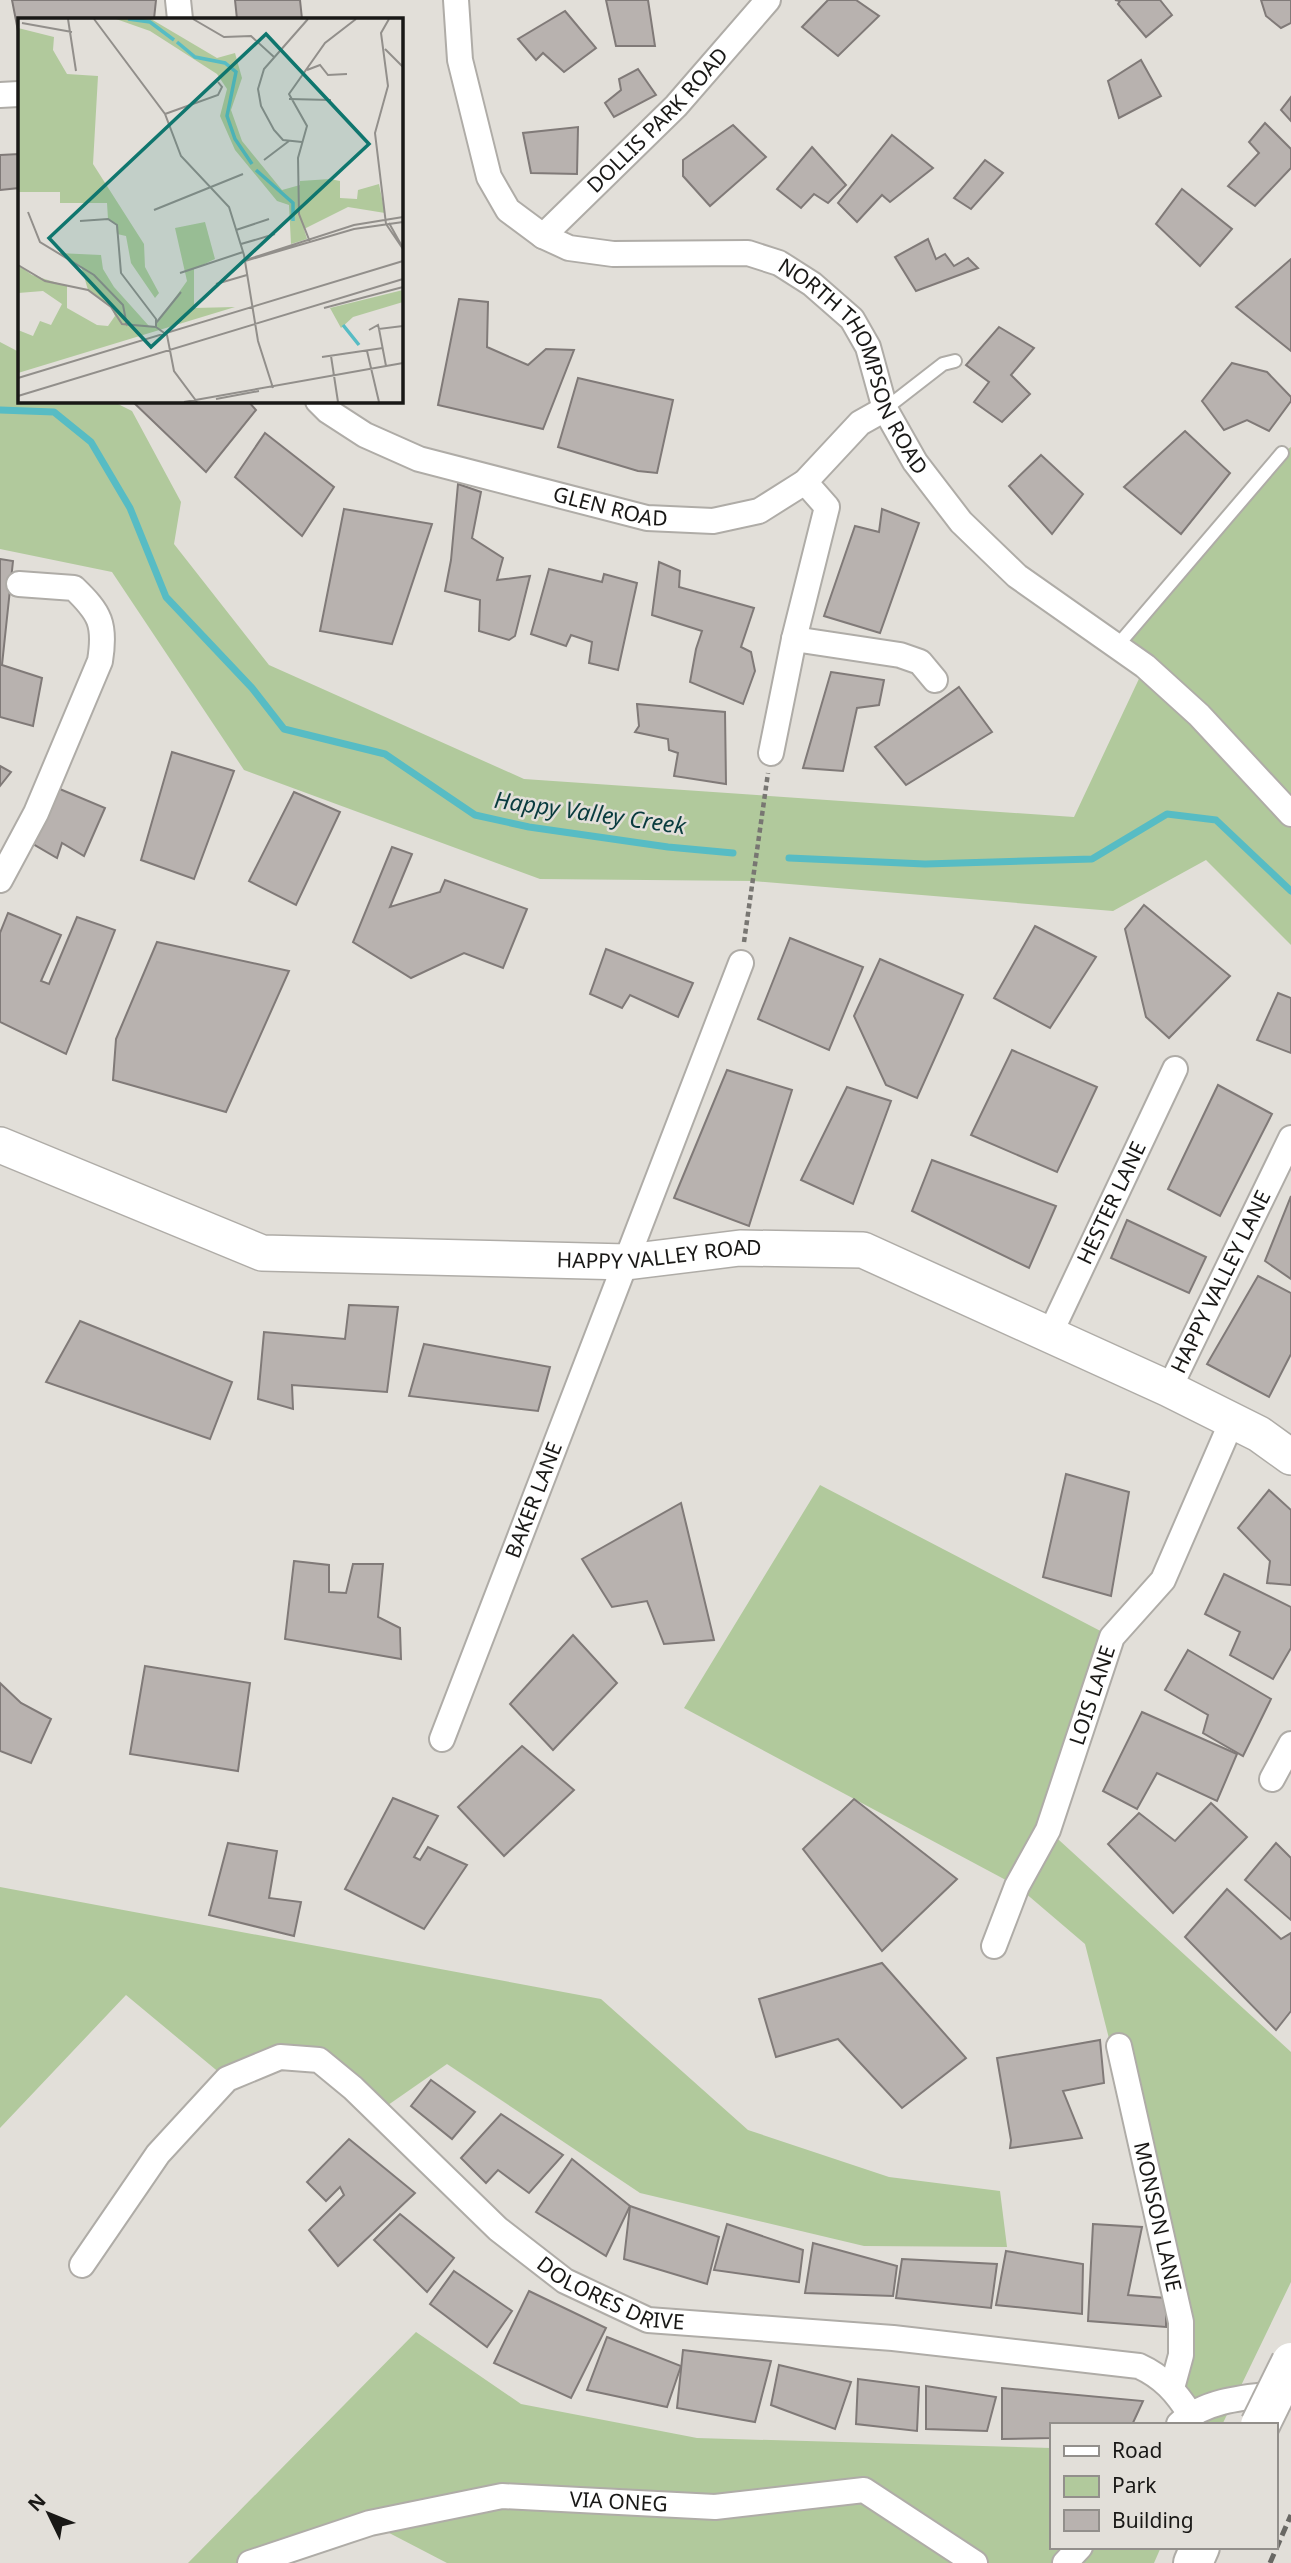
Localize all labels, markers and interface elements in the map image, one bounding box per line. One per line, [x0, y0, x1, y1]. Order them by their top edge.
inset map [18, 18, 402, 402]
street label: DOLLIS PARK ROAD [580, 41, 734, 199]
street label: NORTH THOMPSON ROAD [773, 251, 935, 480]
street label: GLEN ROAD [550, 479, 668, 532]
water label: Happy Valley Creek [492, 783, 690, 842]
street label: HESTER LANE [1070, 1137, 1152, 1269]
street label: HAPPY VALLEY LANE [1164, 1185, 1276, 1378]
street label: HAPPY VALLEY ROAD [556, 1232, 762, 1275]
street label: BAKER LANE [498, 1438, 568, 1562]
street label: LOIS LANE [1062, 1642, 1121, 1749]
street label: MONSON LANE [1128, 2139, 1189, 2294]
street label: DOLORES DRIVE [532, 2249, 685, 2336]
legend [1050, 2423, 1277, 2549]
text: Road [1112, 2436, 1162, 2464]
text: Park [1112, 2471, 1157, 2499]
north arrow [14, 2479, 84, 2549]
street label: VIA ONEG [569, 2485, 668, 2518]
text: N [22, 2488, 51, 2517]
text: Building [1112, 2506, 1194, 2534]

